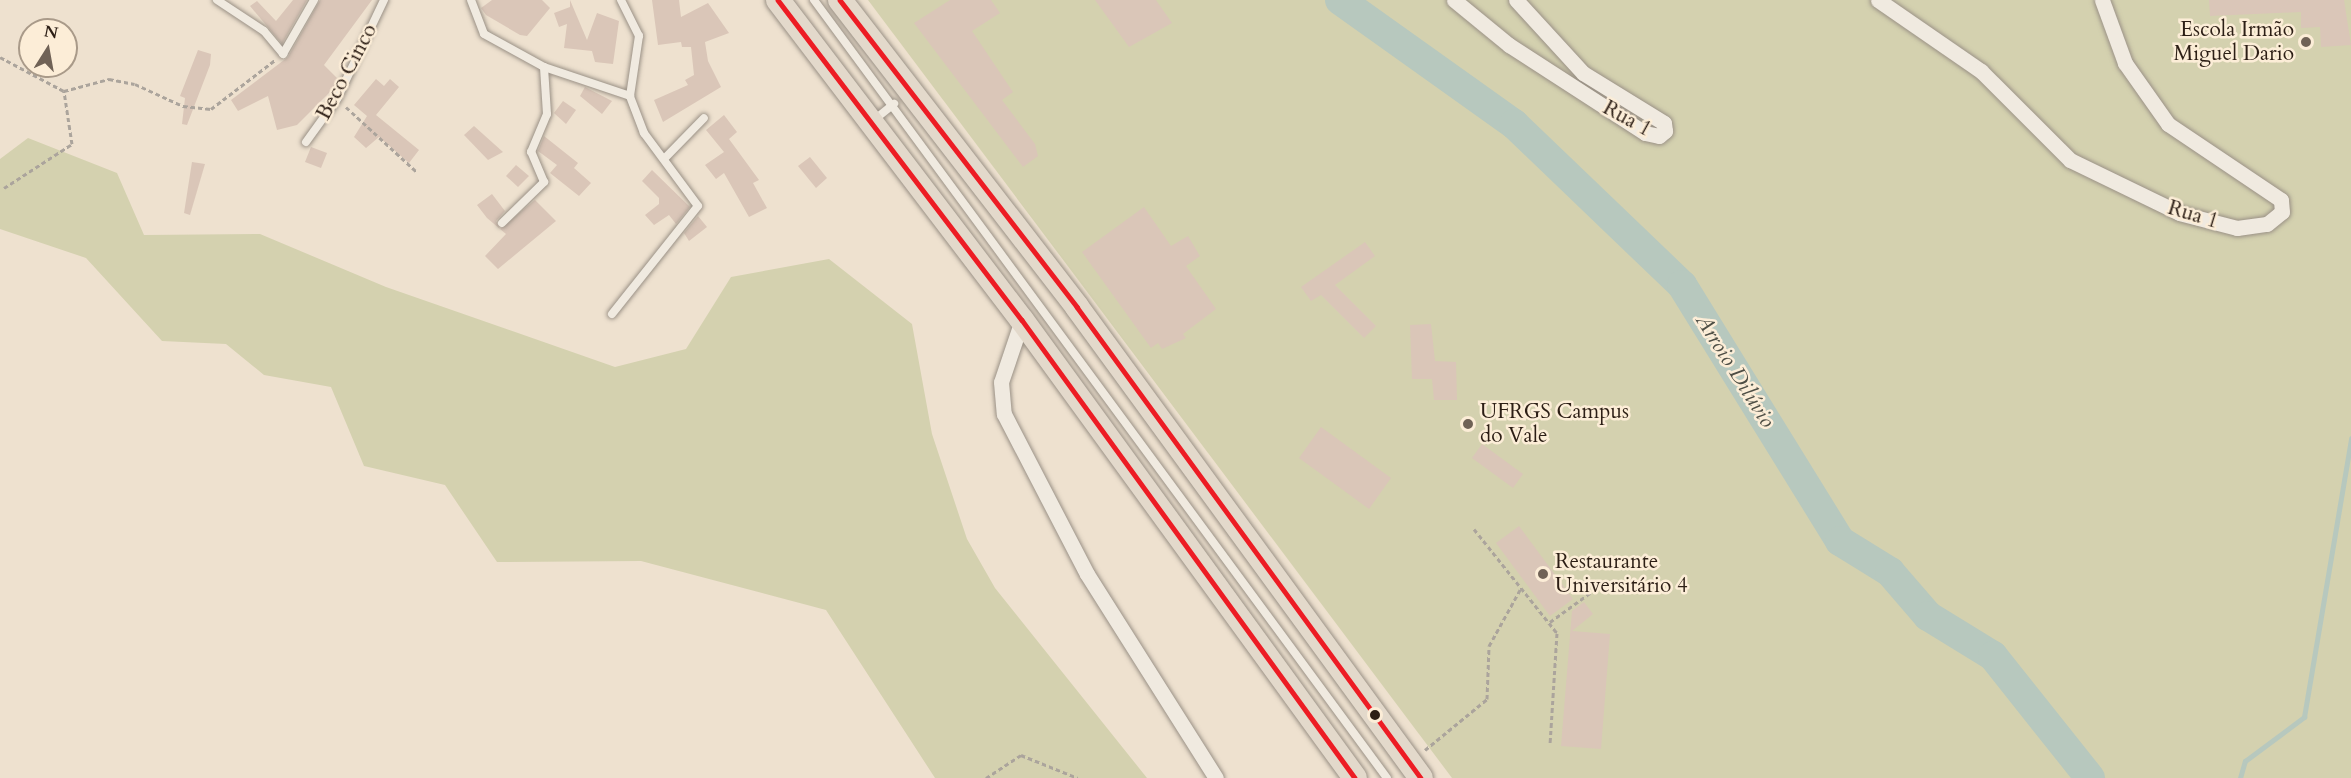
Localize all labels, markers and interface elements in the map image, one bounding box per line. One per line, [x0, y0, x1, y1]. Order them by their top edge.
place label: Escola Irmão Miguel Dario [2173, 17, 2294, 67]
north arrow [18, 18, 78, 78]
text: N [42, 20, 60, 44]
street label: Beco Cinco [311, 20, 383, 124]
marker: Escola Irmão Miguel Dario [2299, 35, 2313, 49]
street label: Rua 1 [1598, 95, 1656, 143]
street label: Rua 1 [2165, 195, 2221, 235]
water label: Arroio Dilúvio [1690, 309, 1780, 433]
place label: UFRGS Campus do Vale [1480, 399, 1629, 449]
marker: UFRGS Campus do Vale [1461, 417, 1475, 431]
place label: Restaurante Universitário 4 [1555, 549, 1688, 599]
marker: Restaurante Universitário 4 [1536, 567, 1550, 581]
unlabelled marker [1369, 709, 1381, 721]

